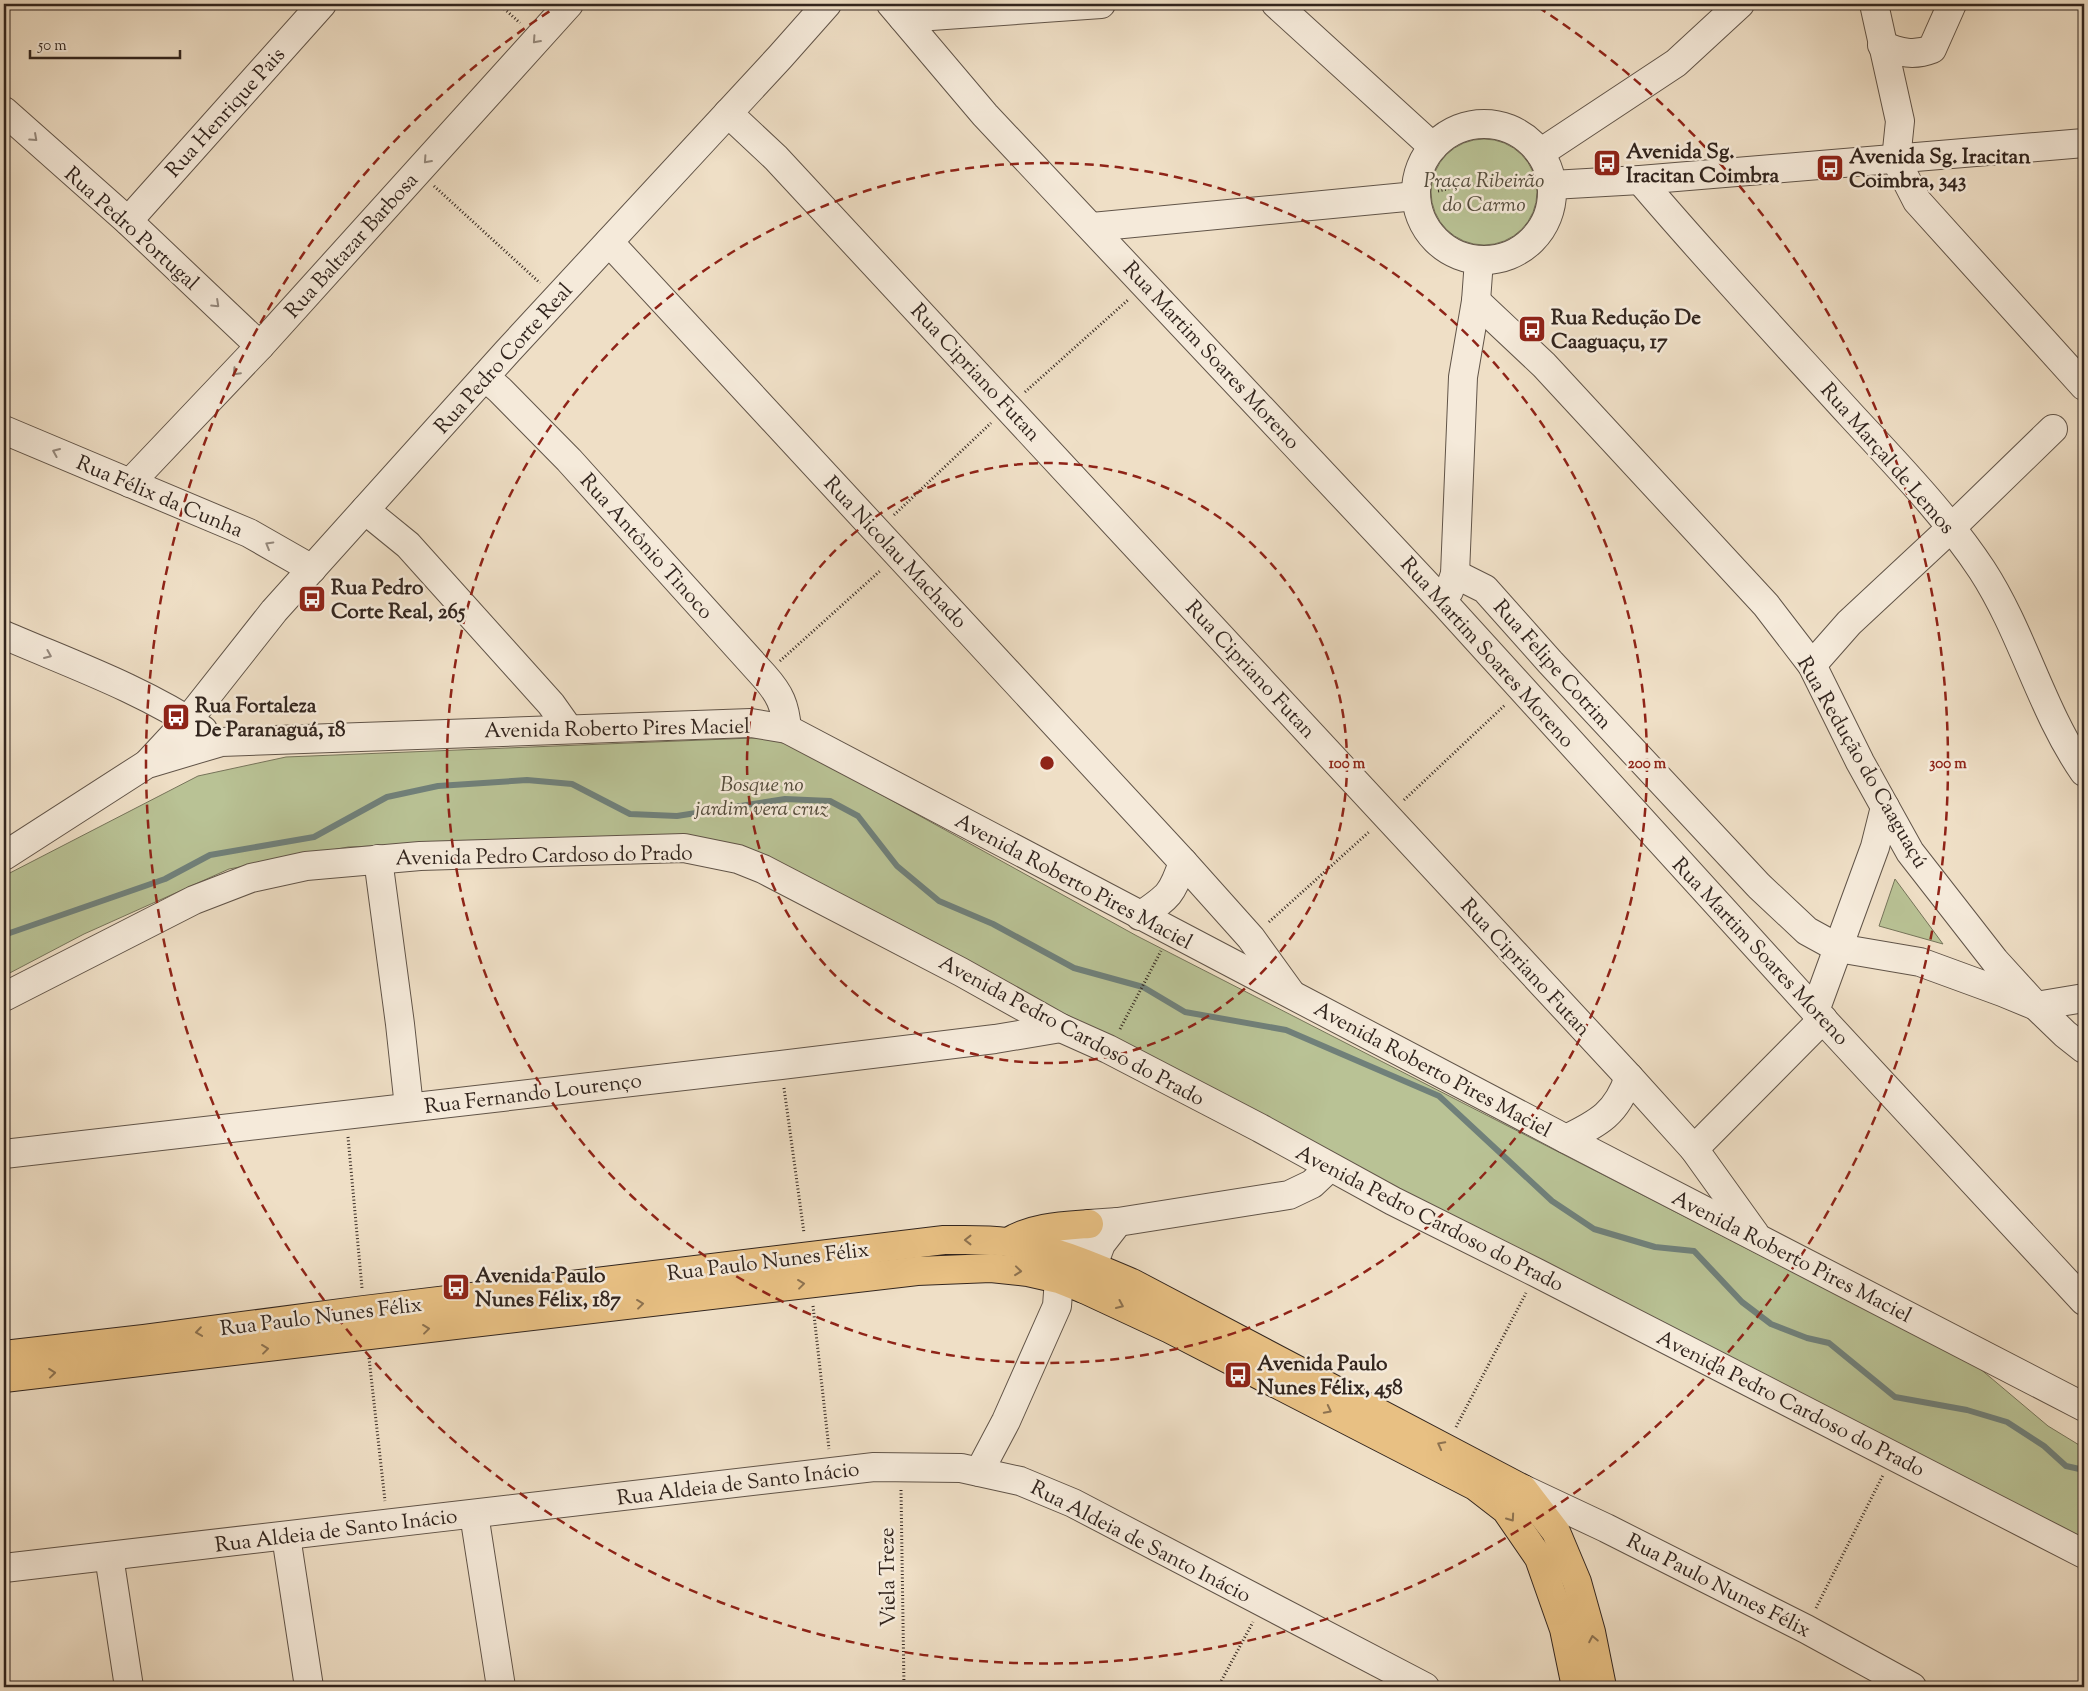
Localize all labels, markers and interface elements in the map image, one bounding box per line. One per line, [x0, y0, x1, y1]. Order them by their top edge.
scale bar [30, 28, 180, 60]
one-way arrow [533, 35, 542, 44]
text: 50 m [37, 36, 67, 57]
street label: Rua Henrique Pais [160, 41, 293, 185]
one-way arrow [28, 132, 37, 141]
place label: Avenida Sg. Iracitan Coimbra [1626, 138, 1780, 192]
place label: Avenida Sg. Iracitan Coimbra, 343 [1849, 143, 2031, 197]
bus stop icon: Avenida Sg. Iracitan Coimbra [1592, 148, 1622, 178]
bus stop icon: Avenida Sg. Iracitan Coimbra, 343 [1815, 153, 1845, 183]
one-way arrow [424, 155, 433, 164]
street label: Rua Pedro Portugal [57, 161, 205, 298]
street label: Rua Baltazar Barbosa [279, 167, 426, 326]
park label: Praça Ribeirão do Carmo [1424, 167, 1544, 221]
street label: Rua Martim Soares Moreno [1115, 255, 1306, 457]
street label: Rua Pedro Corte Real [428, 277, 581, 441]
one-way arrow [210, 298, 219, 307]
street label: Rua Cipriano Futan [902, 298, 1047, 449]
place label: Rua Redução De Caaguaçu, 17 [1551, 304, 1701, 358]
bus stop icon: Rua Redução De Caaguaçu, 17 [1517, 314, 1547, 344]
one-way arrow [233, 366, 242, 375]
street label: Rua Marçal de Lemos [1812, 377, 1961, 542]
one-way arrow [52, 448, 61, 459]
street label: Rua Félix da Cunha [71, 449, 248, 547]
street label: Rua Antônio Tinoco [572, 468, 719, 627]
street label: Rua Nicolau Machado [816, 470, 973, 636]
one-way arrow [266, 541, 275, 551]
street label: Rua Martim Soares Moreno [1392, 551, 1581, 755]
place label: Rua Pedro Corte Real, 265 [331, 574, 466, 628]
bus stop icon: Rua Pedro Corte Real, 265 [297, 584, 327, 614]
street label: Rua Felipe Cotrim [1485, 594, 1618, 737]
street label: Rua Cipriano Futan [1177, 595, 1322, 746]
one-way arrow [43, 648, 52, 659]
street label: Rua Redução do Caaguaçú [1788, 651, 1934, 875]
place label: Rua Fortaleza De Paranaguá, 18 [195, 692, 346, 746]
bus stop icon: Rua Fortaleza De Paranaguá, 18 [161, 702, 191, 732]
street label: Avenida Roberto Pires Maciel [484, 713, 750, 747]
centre of rings [1038, 754, 1056, 772]
text: 100 m [1329, 754, 1366, 775]
text: 200 m [1628, 754, 1667, 775]
text: 300 m [1929, 754, 1967, 775]
park label: Bosque no jardim vera cruz [694, 771, 829, 825]
street label: Avenida Roberto Pires Maciel [949, 807, 1198, 958]
street label: Avenida Pedro Cardoso do Prado [395, 839, 693, 875]
street label: Rua Martim Soares Moreno [1664, 851, 1855, 1053]
street label: Rua Cipriano Futan [1452, 893, 1597, 1044]
street label: Avenida Pedro Cardoso do Prado [933, 949, 1209, 1115]
street label: Avenida Roberto Pires Maciel [1308, 995, 1557, 1146]
street label: Rua Fernando Lourenço [423, 1067, 644, 1123]
street label: Avenida Pedro Cardoso do Prado [1290, 1139, 1568, 1301]
street label: Avenida Roberto Pires Maciel [1666, 1184, 1916, 1332]
one-way arrow [964, 1235, 972, 1245]
street label: Rua Paulo Nunes Félix [666, 1236, 871, 1290]
place label: Avenida Paulo Nunes Félix, 187 [475, 1262, 621, 1316]
one-way arrow [1015, 1265, 1023, 1276]
bus stop icon: Avenida Paulo Nunes Félix, 187 [441, 1272, 471, 1302]
one-way arrow [798, 1279, 806, 1290]
street label: Rua Paulo Nunes Félix [219, 1291, 424, 1345]
one-way arrow [1115, 1298, 1124, 1309]
one-way arrow [636, 1299, 644, 1310]
one-way arrow [423, 1324, 431, 1335]
street label: Avenida Pedro Cardoso do Prado [1651, 1324, 1929, 1486]
one-way arrow [194, 1326, 202, 1337]
one-way arrow [261, 1344, 269, 1354]
place label: Avenida Paulo Nunes Félix, 458 [1257, 1350, 1403, 1404]
bus stop icon: Avenida Paulo Nunes Félix, 458 [1223, 1360, 1253, 1390]
one-way arrow [49, 1368, 57, 1379]
one-way arrow [1323, 1404, 1332, 1414]
one-way arrow [1437, 1441, 1446, 1451]
street label: Rua Aldeia de Santo Inácio [615, 1455, 861, 1515]
street label: Rua Aldeia de Santo Inácio [1025, 1474, 1256, 1612]
street label: Rua Aldeia de Santo Inácio [213, 1502, 459, 1562]
one-way arrow [1505, 1512, 1514, 1521]
street label: Viela Treze [873, 1527, 905, 1627]
street label: Rua Paulo Nunes Félix [1621, 1527, 1815, 1646]
one-way arrow [1588, 1635, 1598, 1644]

